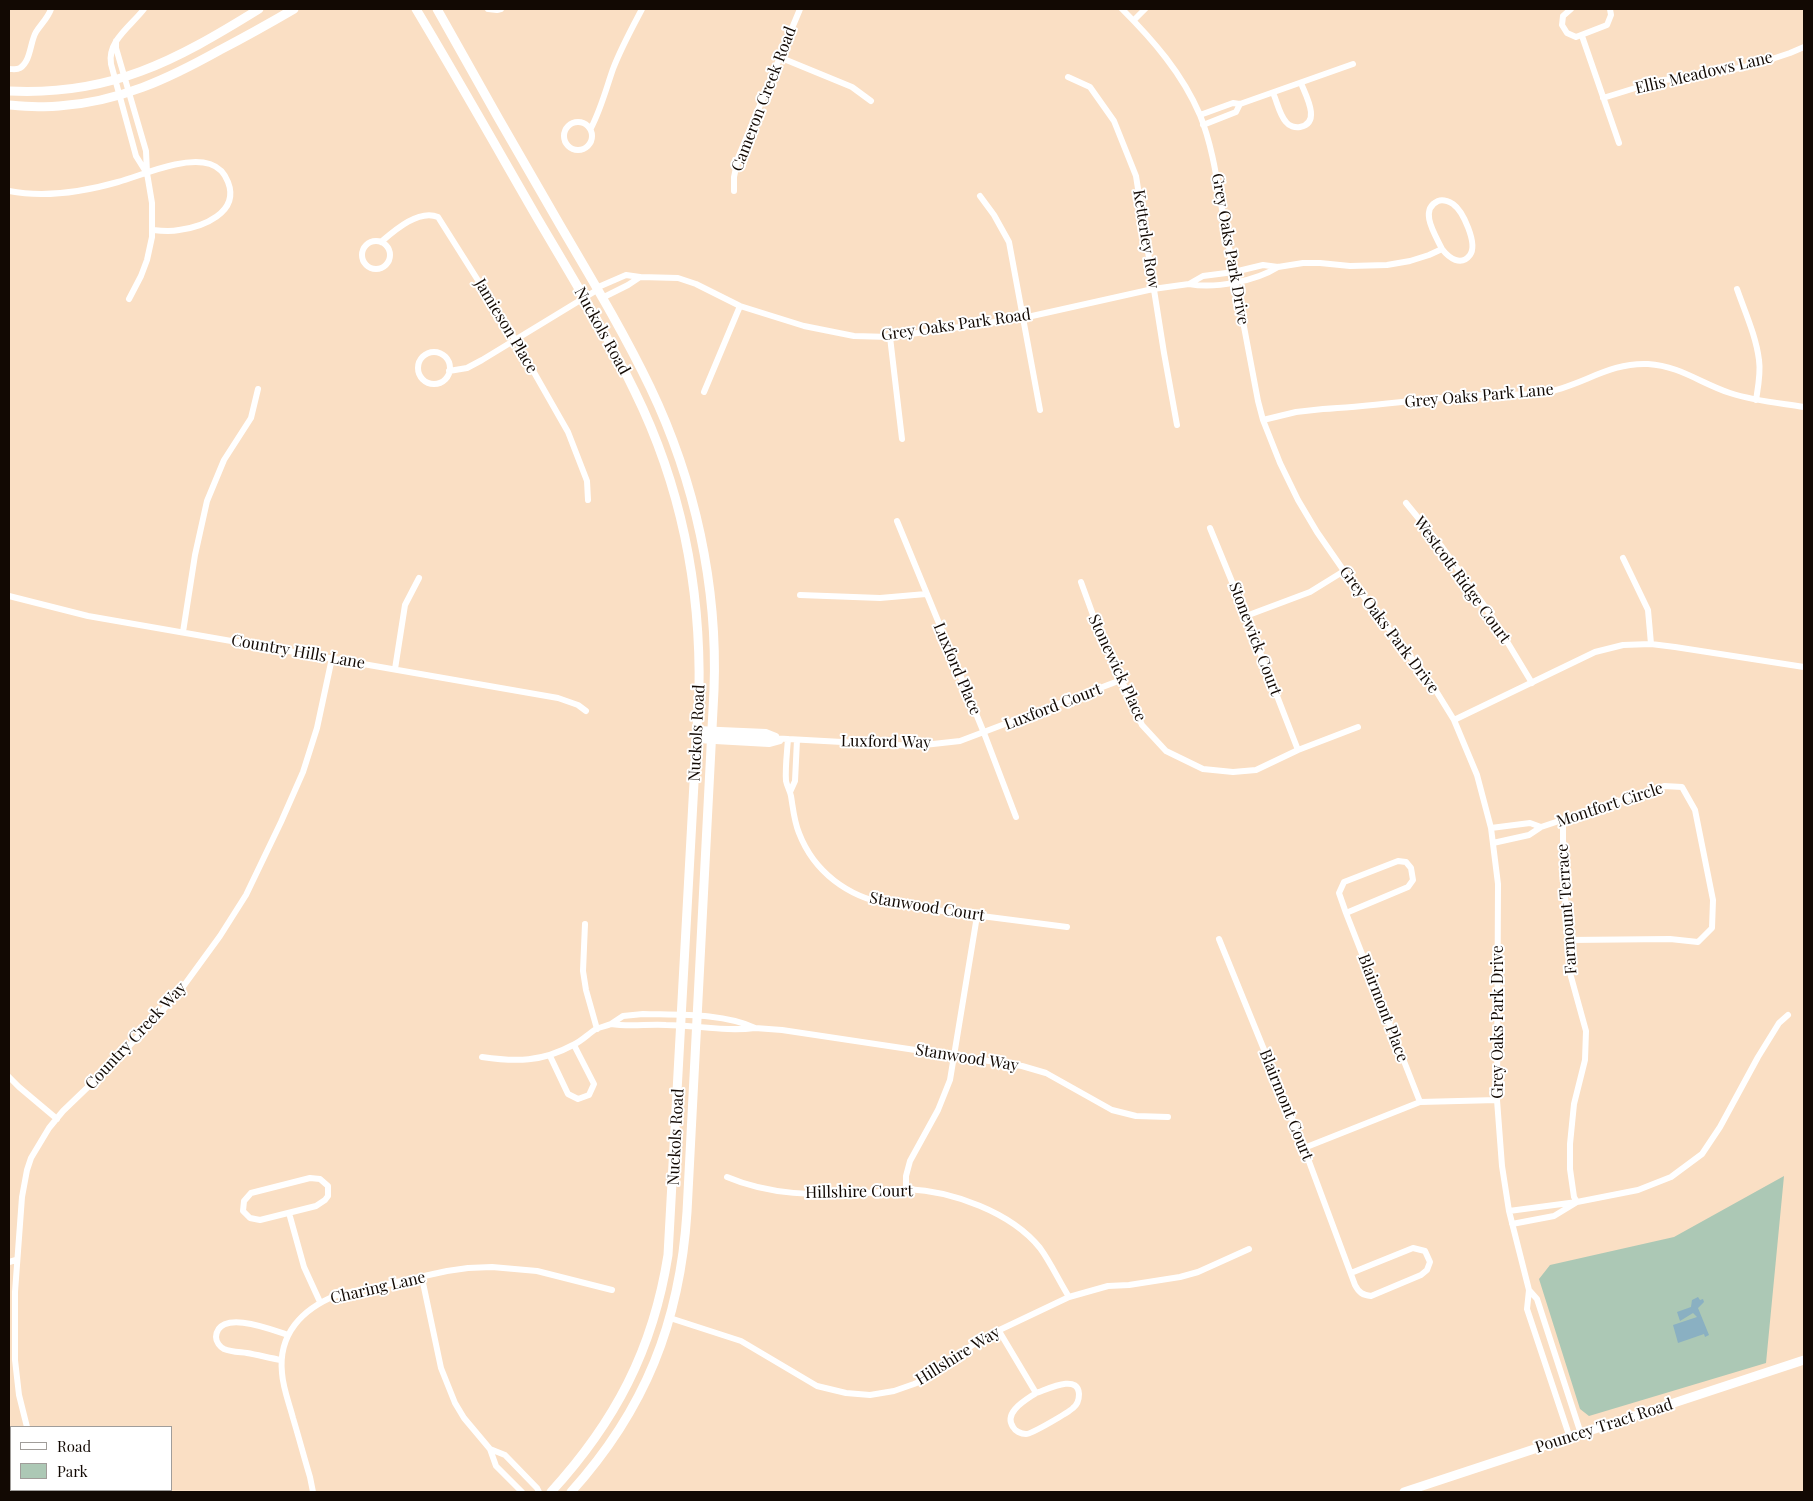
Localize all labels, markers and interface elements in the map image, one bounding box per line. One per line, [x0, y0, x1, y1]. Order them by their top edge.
street label: Cameron Creek Road [728, 24, 800, 174]
street label: Ellis Meadows Lane [1633, 48, 1775, 98]
street label: Grey Oaks Park Drive [1207, 172, 1253, 326]
street label: Ketterley Row [1129, 188, 1163, 290]
street label: Jamieson Place [470, 275, 542, 377]
street label: Nuckols Road [570, 284, 634, 378]
street label: Grey Oaks Park Road [880, 305, 1032, 345]
street label: Grey Oaks Park Lane [1404, 380, 1554, 412]
street label: Westcott Ridge Court [1410, 513, 1514, 647]
street label: Grey Oaks Park Drive [1335, 563, 1443, 697]
street label: Stonewick Court [1225, 580, 1285, 698]
street label: Stonewick Place [1084, 611, 1150, 725]
street label: Luxford Place [929, 620, 985, 718]
street label: Country Hills Lane [230, 631, 366, 673]
street label: Luxford Court [1002, 680, 1104, 734]
street label: Nuckols Road [685, 684, 709, 782]
street label: Luxford Way [841, 732, 931, 752]
street label: Montfort Circle [1554, 779, 1666, 831]
street label: Farmount Terrace [1553, 843, 1581, 975]
street label: Stanwood Court [868, 888, 986, 926]
street label: Grey Oaks Park Drive [1488, 945, 1508, 1099]
street label: Blairmont Place [1354, 951, 1412, 1065]
street label: Country Creek Way [81, 978, 191, 1094]
street label: Stanwood Way [914, 1040, 1020, 1076]
street label: Blairmont Court [1255, 1047, 1317, 1163]
street label: Nuckols Road [664, 1088, 688, 1186]
street label: Hillshire Court [805, 1181, 913, 1203]
street label: Charing Lane [329, 1268, 427, 1308]
street label: Hillshire Way [912, 1323, 1004, 1389]
street label: Pouncey Tract Road [1533, 1395, 1675, 1457]
legend [10, 1426, 172, 1491]
text: Road [57, 1436, 91, 1456]
text: Park [57, 1461, 88, 1481]

